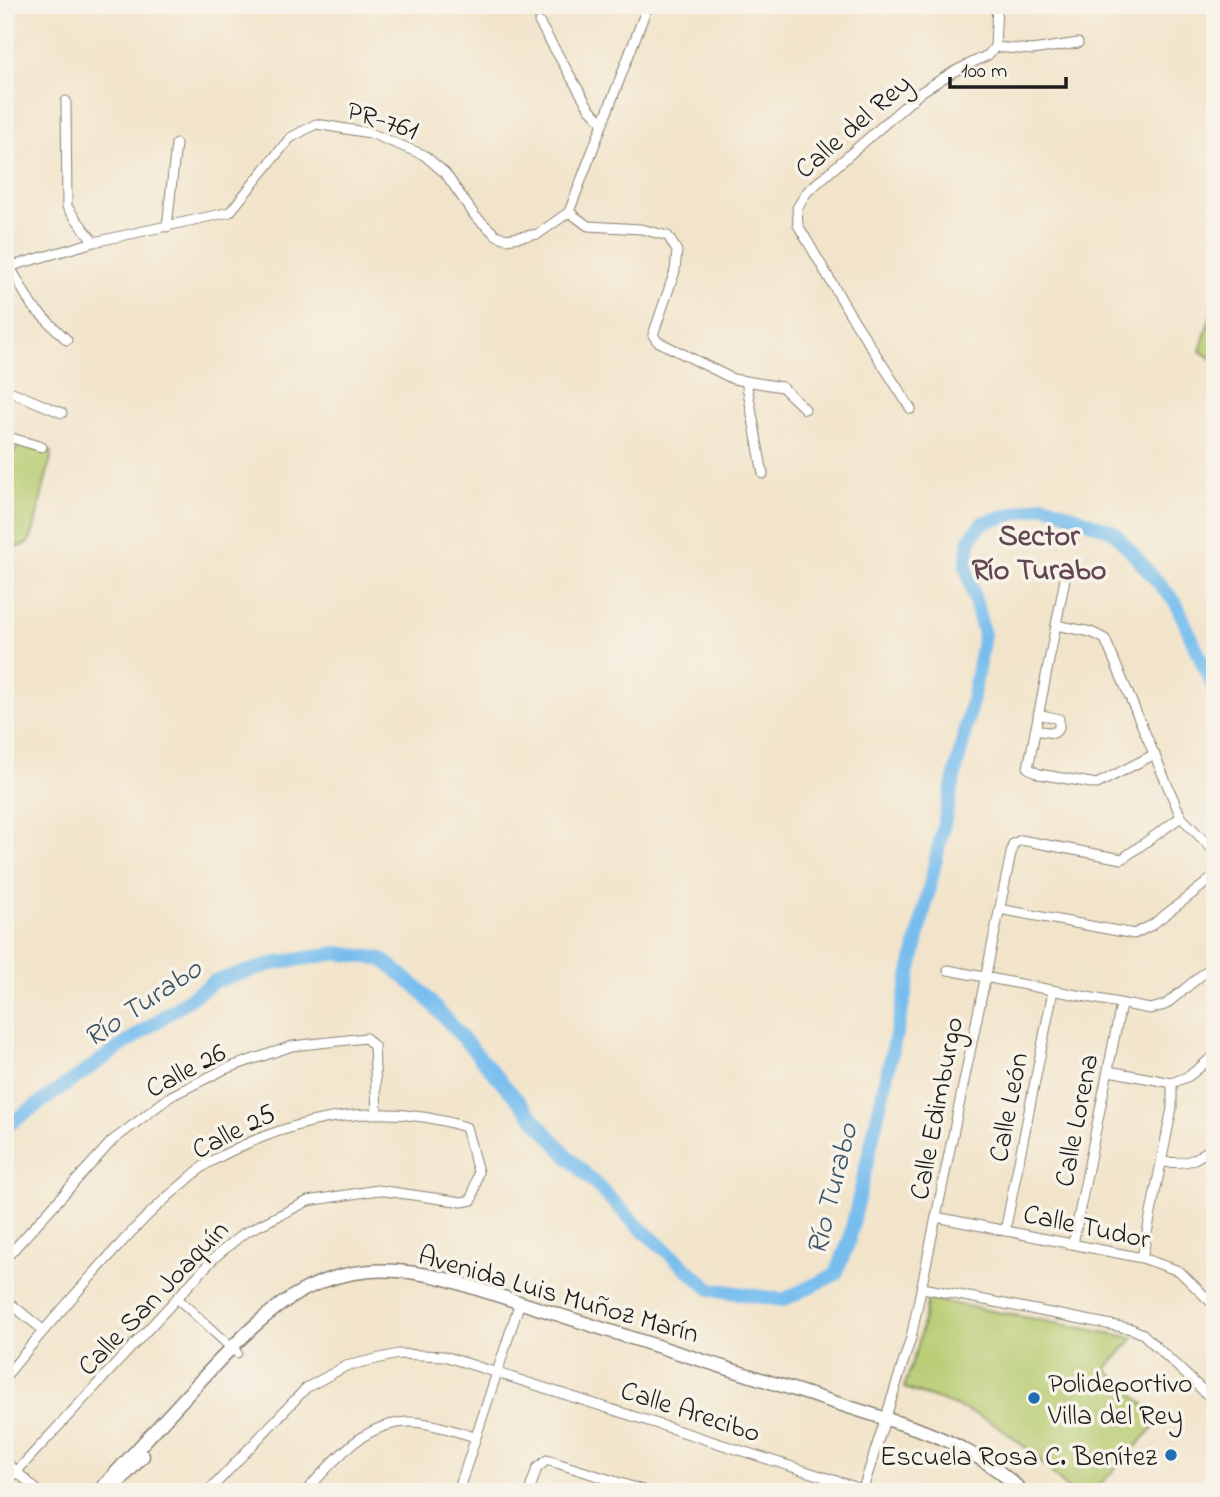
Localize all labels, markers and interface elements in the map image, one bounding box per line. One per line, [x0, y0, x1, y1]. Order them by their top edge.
scale bar [950, 46, 1066, 90]
text: 100 m [961, 57, 1007, 87]
street label: Calle del Rey [787, 65, 922, 190]
street label: PR-761 [341, 92, 423, 153]
district label: Sector Río Turabo [972, 516, 1106, 594]
water label: Río Turabo [76, 948, 213, 1060]
street label: Calle Edimburgo [901, 1014, 976, 1204]
street label: Calle 26 [139, 1034, 234, 1110]
street label: Calle León [980, 1049, 1041, 1166]
street label: Calle Lorena [1045, 1051, 1111, 1191]
street label: Calle 25 [185, 1095, 284, 1172]
water label: Río Turabo [796, 1118, 872, 1260]
street label: Calle Tudor [1019, 1195, 1154, 1262]
street label: Calle San Joaquín [69, 1212, 240, 1387]
street label: Avenida Luis Muñoz Marín [413, 1237, 703, 1356]
place label: Polideportivo Villa del Rey [1047, 1365, 1193, 1438]
street label: Calle Arecibo [615, 1371, 765, 1455]
marker: Polideportivo Villa del Rey [1026, 1390, 1042, 1406]
place label: Escuela Rosa C. Benítez [880, 1438, 1157, 1479]
marker: Escuela Rosa C. Benítez [1163, 1447, 1179, 1463]

